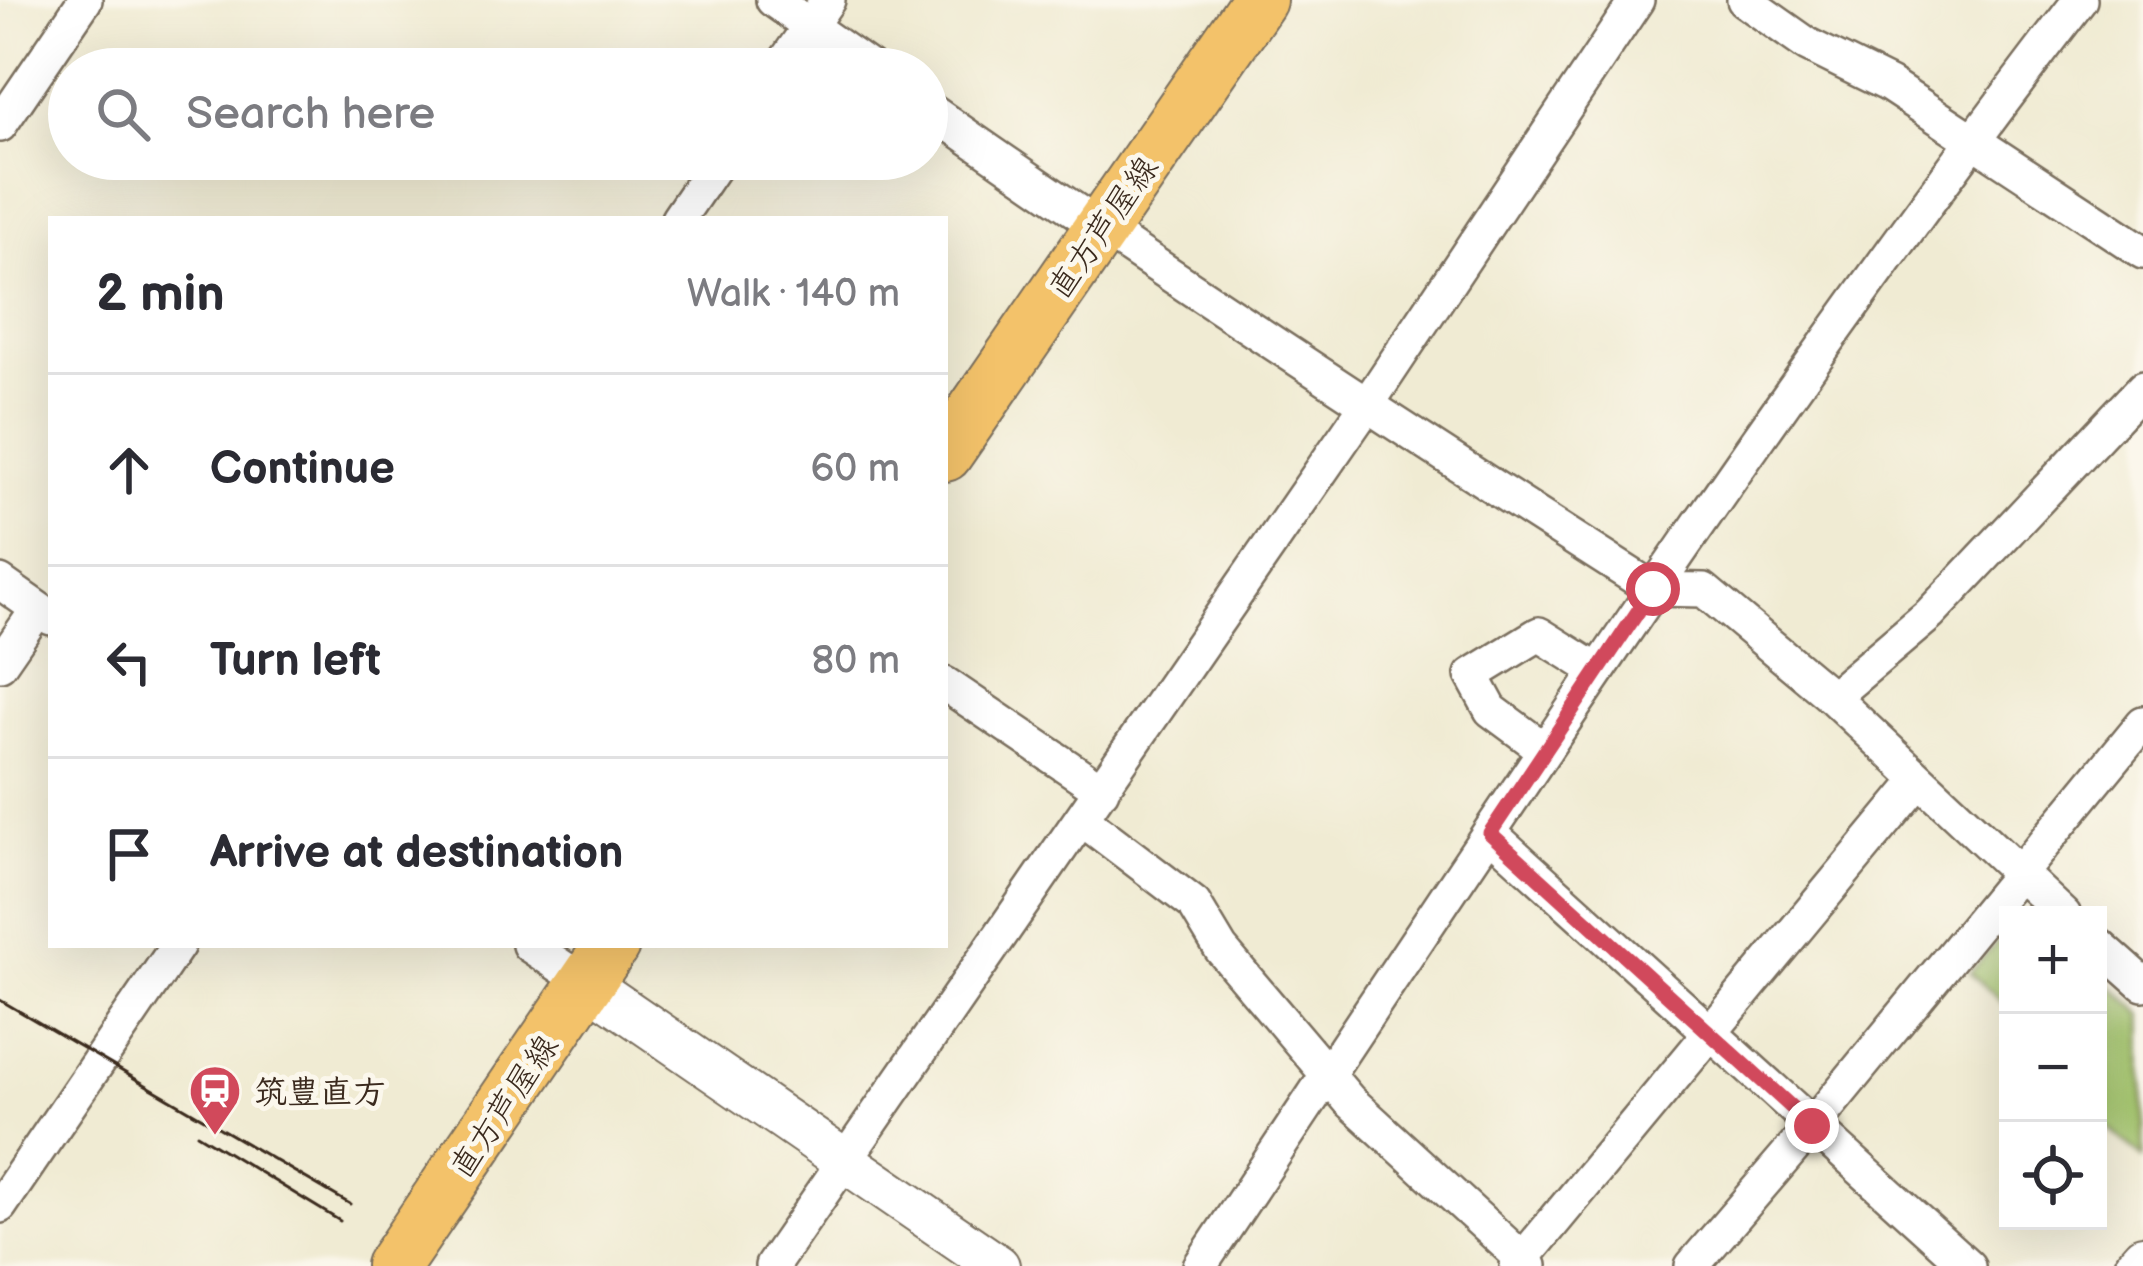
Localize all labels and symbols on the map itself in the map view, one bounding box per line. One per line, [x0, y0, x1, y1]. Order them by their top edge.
street label: 直方芦屋線 [1040, 149, 1167, 307]
route start [1626, 562, 1680, 616]
street label: 直方芦屋線 [442, 1028, 567, 1187]
station icon: 筑豊直方 [187, 1063, 243, 1137]
place label: 筑豊直方 [254, 1073, 386, 1113]
route end [1785, 1099, 1839, 1153]

